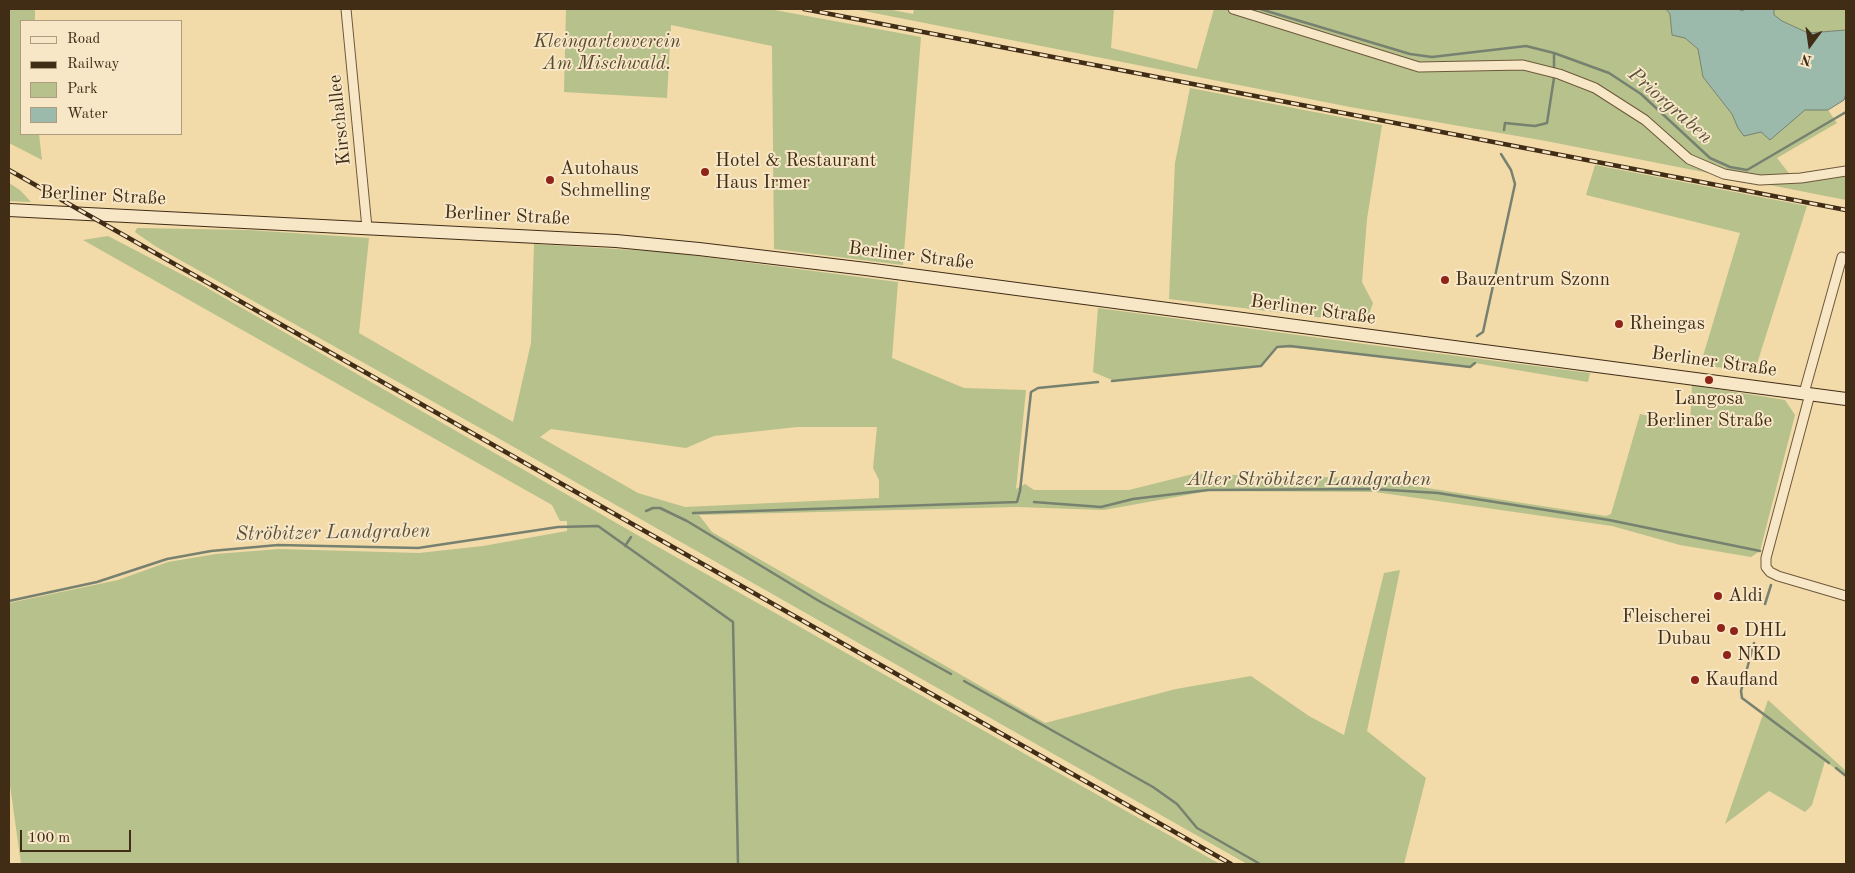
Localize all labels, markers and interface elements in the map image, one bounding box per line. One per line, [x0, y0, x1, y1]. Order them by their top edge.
legend [20, 20, 182, 135]
north arrow [1785, 20, 1835, 70]
park label: Kleingartenverein Am Mischwald. [533, 31, 681, 75]
text: Road [67, 32, 100, 47]
text: N [1799, 51, 1813, 68]
text: Railway [67, 57, 120, 72]
water label: Priorgraben [1623, 63, 1717, 149]
street label: Kirschallee [324, 73, 356, 167]
text: Park [67, 82, 98, 97]
text: Water [67, 107, 108, 122]
place label: Hotel & Restaurant Haus Irmer [715, 150, 876, 194]
place label: Autohaus Schmelling [560, 158, 650, 202]
marker: Hotel & Restaurant Haus Irmer [699, 166, 711, 178]
marker: Autohaus Schmelling [544, 174, 556, 186]
street label: Berliner Straße [39, 181, 167, 211]
street label: Berliner Straße [443, 201, 571, 231]
street label: Berliner Straße [847, 237, 975, 275]
place label: Bauzentrum Szonn [1455, 269, 1610, 291]
marker: Bauzentrum Szonn [1439, 274, 1451, 286]
street label: Berliner Straße [1249, 290, 1377, 330]
place label: Rheingas [1629, 313, 1705, 335]
marker: Rheingas [1613, 318, 1625, 330]
street label: Berliner Straße [1650, 342, 1778, 382]
marker: Langosa Berliner Straße [1703, 374, 1715, 386]
place label: Langosa Berliner Straße [1646, 388, 1772, 432]
water label: Alter Ströbitzer Landgraben [1187, 468, 1431, 492]
water label: Ströbitzer Landgraben [235, 519, 431, 547]
place label: Aldi [1728, 585, 1763, 607]
marker: Aldi [1712, 590, 1724, 602]
place label: Fleischerei Dubau [1622, 606, 1711, 650]
place label: DHL [1744, 620, 1787, 642]
marker: Fleischerei Dubau [1715, 622, 1727, 634]
marker: DHL [1728, 625, 1740, 637]
place label: NKD [1737, 644, 1781, 666]
marker: NKD [1721, 649, 1733, 661]
place label: Kaufland [1705, 669, 1779, 691]
marker: Kaufland [1689, 674, 1701, 686]
scale bar [22, 820, 134, 852]
text: 100 m [28, 831, 70, 846]

